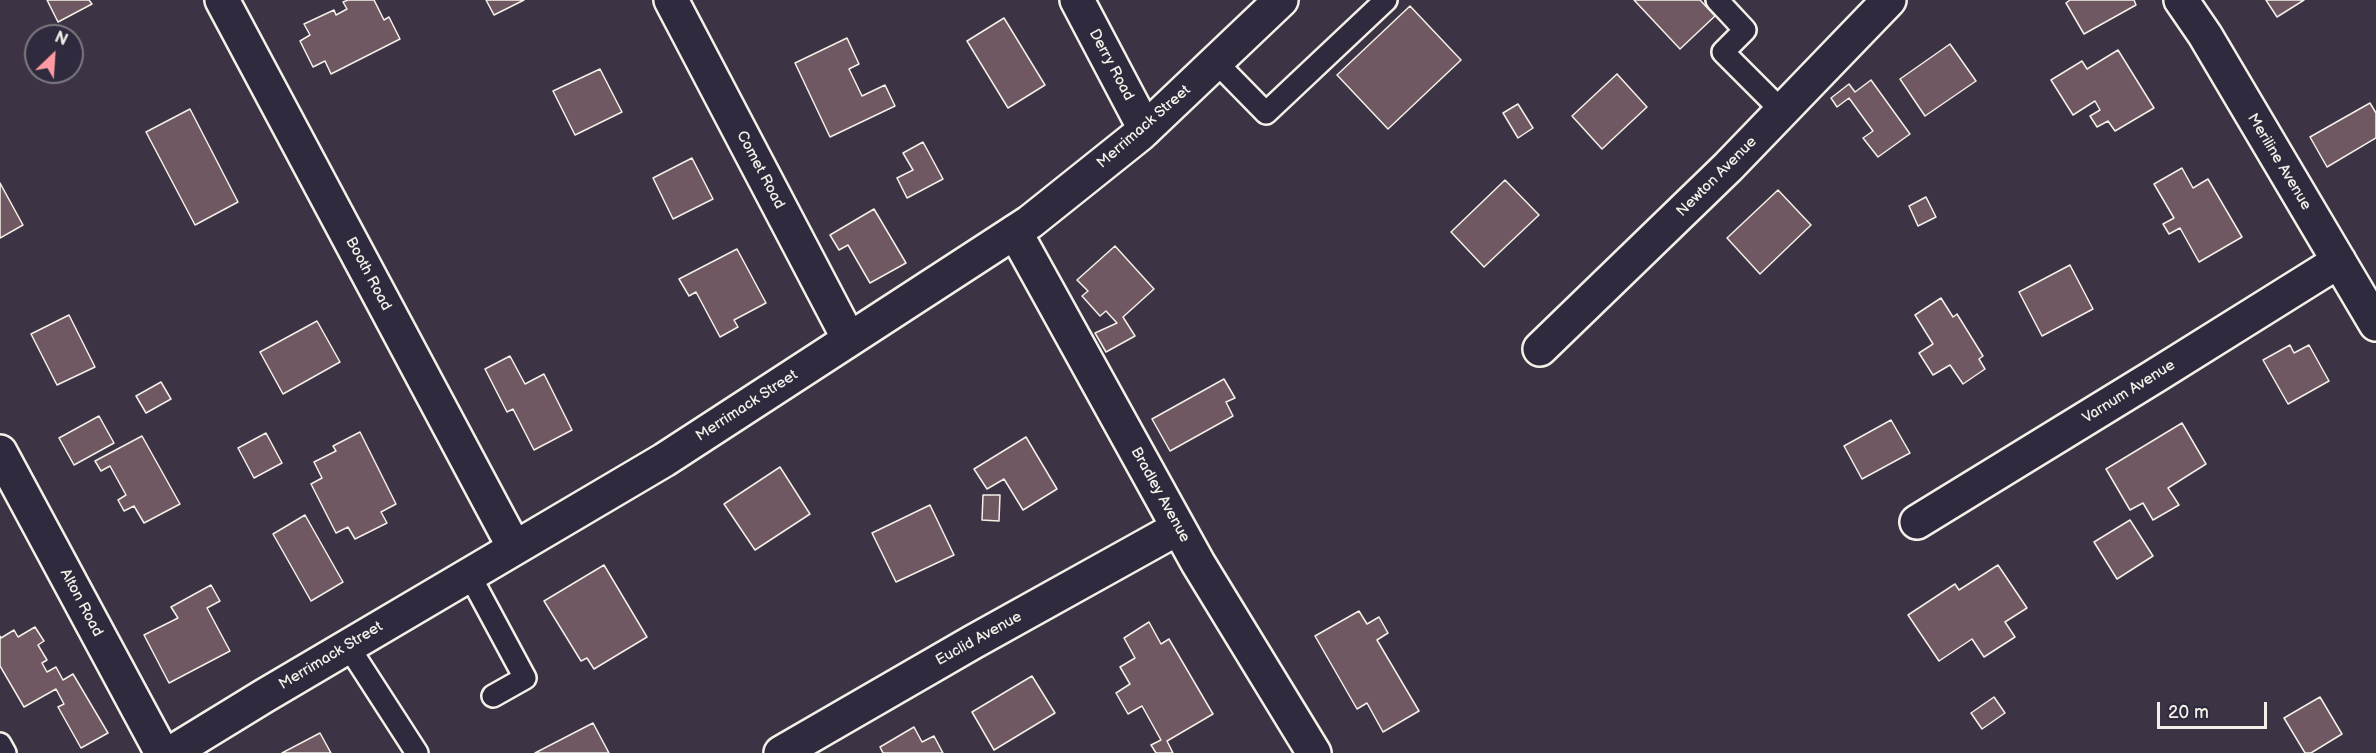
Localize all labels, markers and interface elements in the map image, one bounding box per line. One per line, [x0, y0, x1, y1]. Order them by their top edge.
north arrow [24, 24, 84, 84]
street label: Derry Road [1085, 26, 1137, 104]
text: N [52, 28, 70, 50]
street label: Merrimack Street [1094, 82, 1194, 172]
street label: Meriline Avenue [2243, 110, 2315, 214]
street label: Comet Road [732, 128, 788, 212]
street label: Newton Avenue [1673, 133, 1761, 221]
street label: Booth Road [341, 234, 395, 314]
street label: Varnum Avenue [2079, 356, 2179, 428]
street label: Merrimack Street [693, 366, 801, 446]
street label: Bradley Avenue [1127, 444, 1193, 546]
street label: Alton Road [56, 566, 106, 640]
street label: Euclid Avenue [933, 608, 1025, 670]
street label: Merrimack Street [276, 618, 386, 694]
scale bar [2160, 690, 2270, 728]
text: 20 m [2168, 702, 2209, 723]

